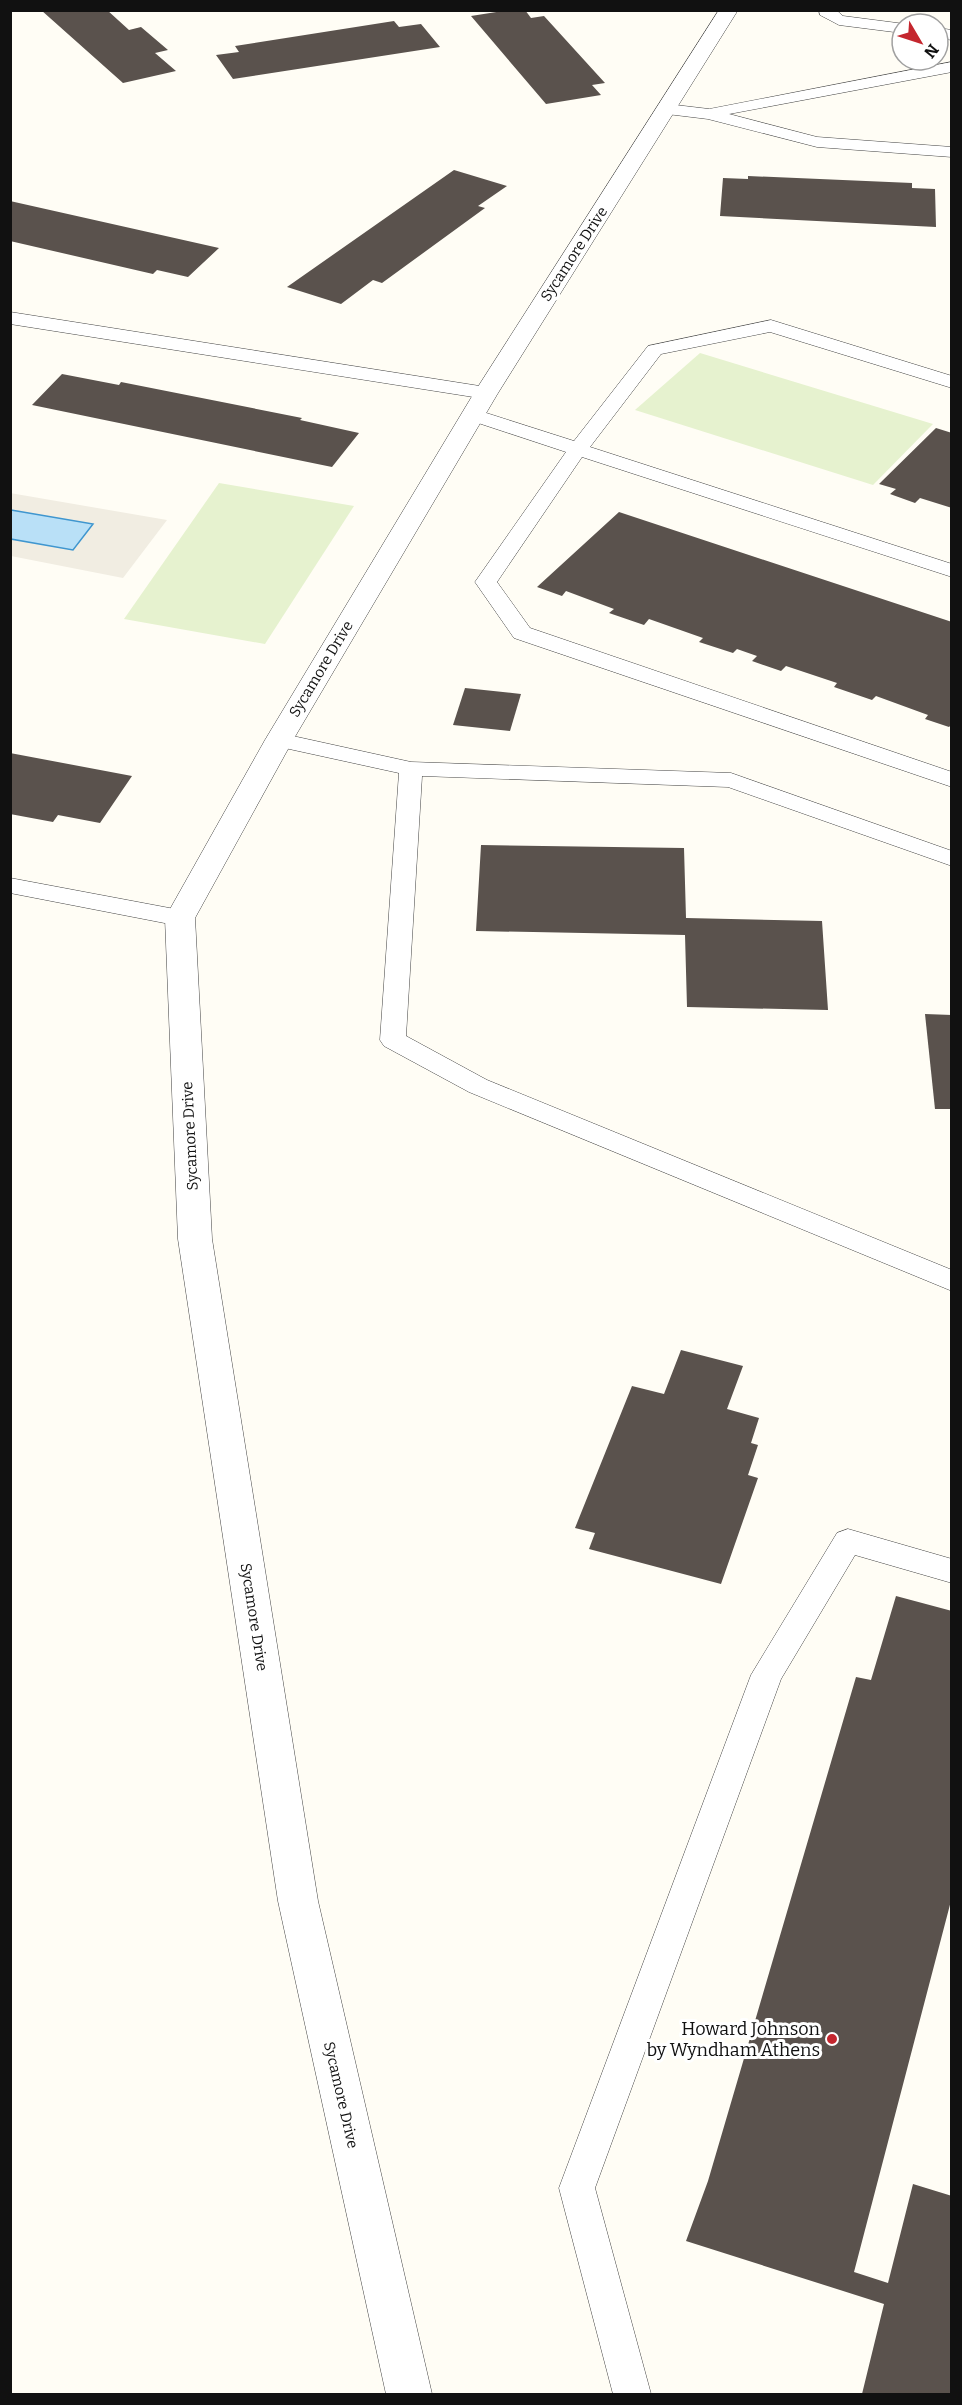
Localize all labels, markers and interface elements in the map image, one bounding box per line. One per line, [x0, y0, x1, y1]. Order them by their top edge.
north arrow [890, 12, 950, 72]
text: N [920, 40, 943, 62]
street label: Sycamore Drive [537, 203, 611, 305]
street label: Sycamore Drive [285, 618, 357, 720]
street label: Sycamore Drive [178, 1081, 202, 1191]
street label: Sycamore Drive [237, 1562, 271, 1672]
place label: Howard Johnson by Wyndham Athens [647, 2018, 821, 2061]
marker: Howard Johnson by Wyndham Athens [825, 2032, 839, 2046]
street label: Sycamore Drive [320, 2040, 362, 2150]

